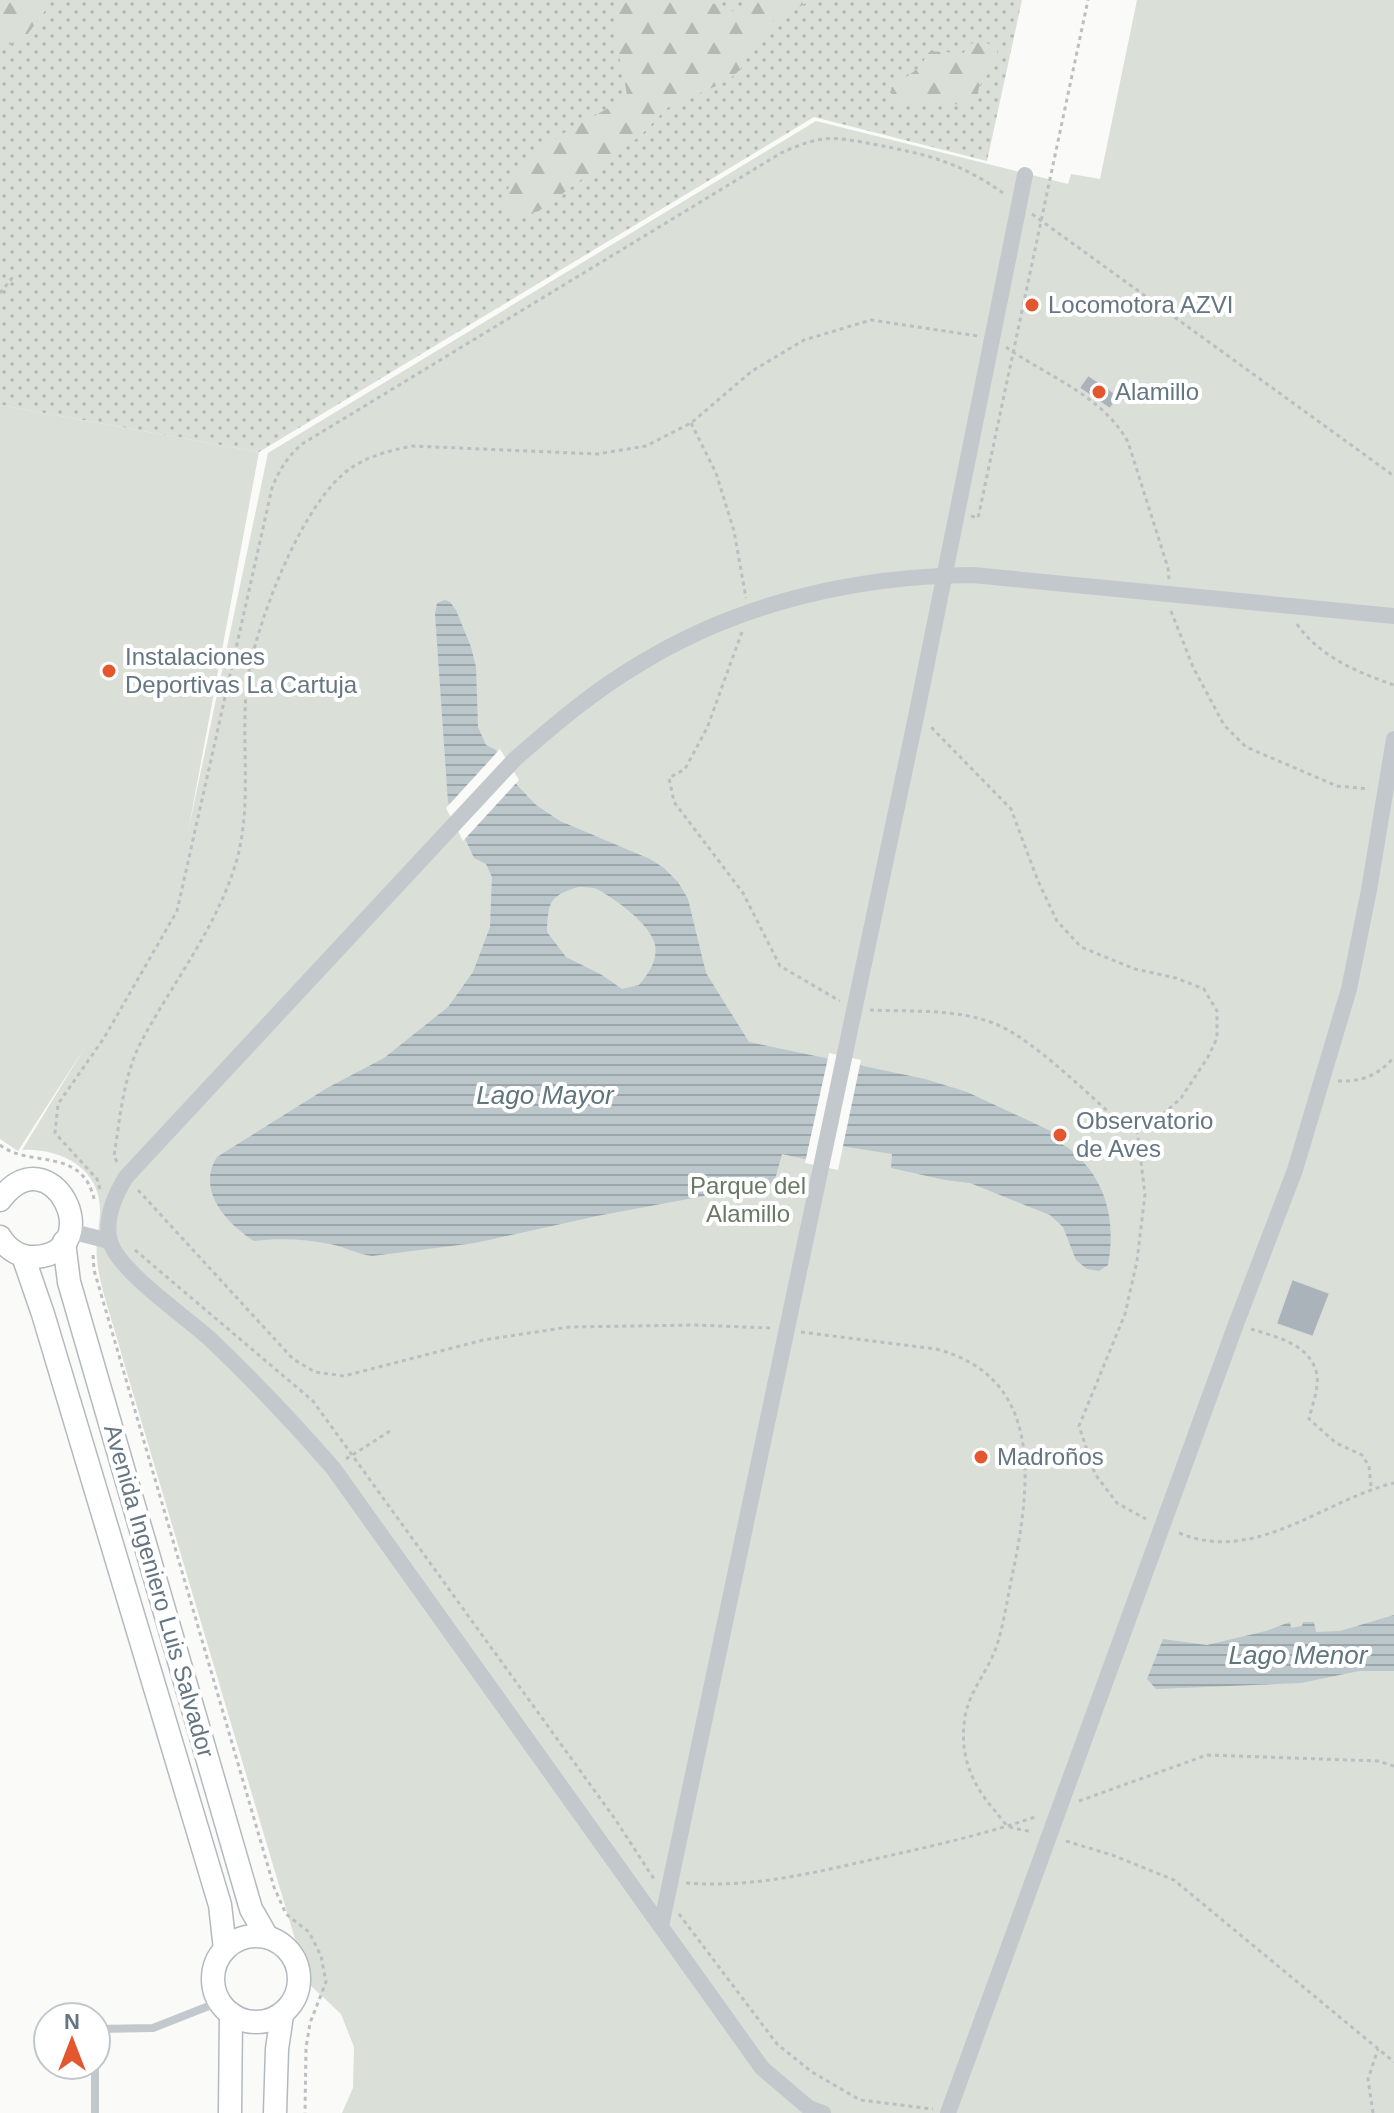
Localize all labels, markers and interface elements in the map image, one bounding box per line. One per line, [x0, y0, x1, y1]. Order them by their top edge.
place label: Locomotora AZVI [1048, 291, 1233, 318]
marker: Locomotora AZVI [1023, 296, 1041, 314]
place label: Alamillo [1115, 378, 1199, 405]
marker: Alamillo [1090, 383, 1108, 401]
place label: Instalaciones Deportivas La Cartuja [125, 643, 358, 698]
marker: Instalaciones Deportivas La Cartuja [100, 662, 118, 680]
water label: Lago Mayor [476, 1080, 615, 1110]
place label: Observatorio de Aves [1076, 1107, 1213, 1162]
marker: Observatorio de Aves [1051, 1126, 1069, 1144]
park label: Parque del Alamillo [690, 1172, 806, 1227]
street label: Avenida Ingeniero Luis Salvador [99, 1421, 220, 1760]
place label: Madroños [997, 1443, 1104, 1470]
marker: Madroños [972, 1448, 990, 1466]
water label: Lago Menor [1229, 1640, 1369, 1670]
north arrow [32, 2001, 112, 2081]
text: N [64, 2009, 80, 2034]

